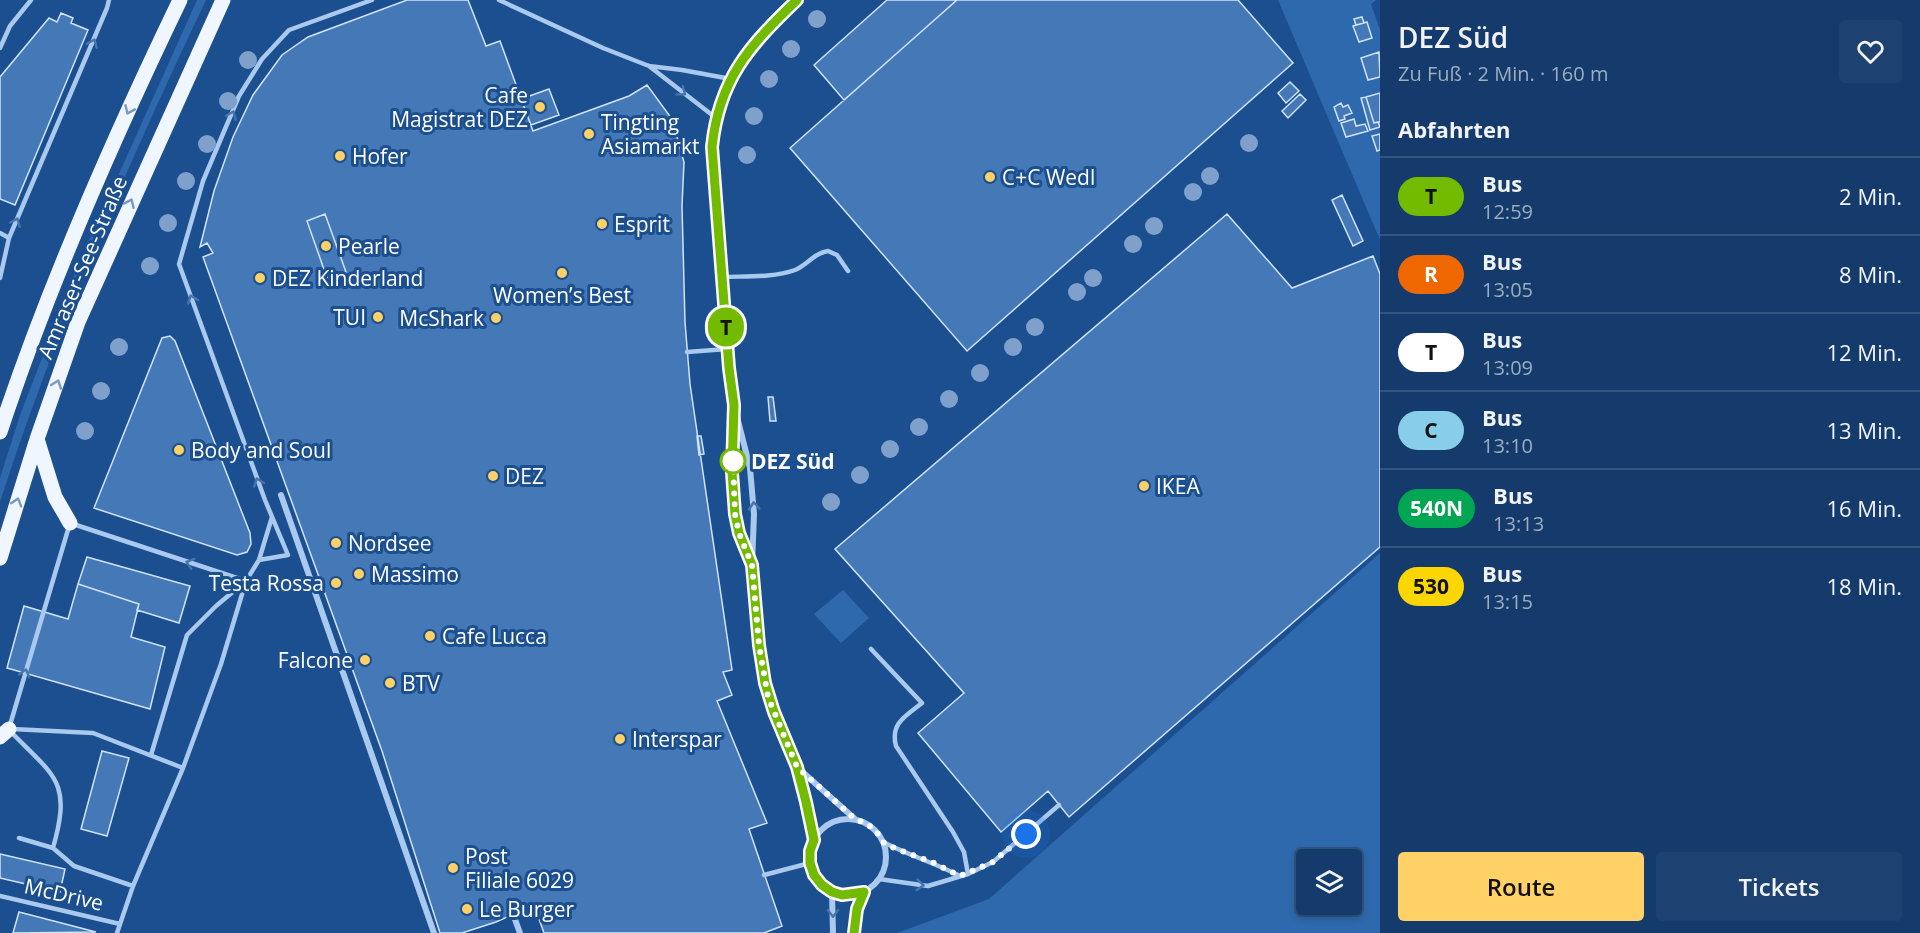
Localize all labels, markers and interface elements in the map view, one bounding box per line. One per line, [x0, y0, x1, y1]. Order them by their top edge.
text: DEZ Süd [1398, 18, 1508, 56]
button: heart [1839, 20, 1902, 83]
one-way arrow [86, 38, 98, 49]
text: Zu Fuß · 2 Min. · 160 m [1398, 60, 1608, 87]
place label: Cafe Magistrat DEZ [391, 81, 528, 133]
one-way arrow [676, 85, 687, 96]
marker: Cafe Magistrat DEZ [533, 100, 547, 114]
one-way arrow [125, 104, 137, 115]
place label: Tingting Asiamarkt [601, 108, 699, 160]
one-way arrow [224, 110, 236, 121]
text: Abfahrten [1398, 114, 1510, 144]
marker: Tingting Asiamarkt [582, 127, 596, 141]
place label: Hofer [352, 142, 408, 170]
marker: Hofer [333, 149, 347, 163]
place label: C+C Wedl [1002, 163, 1095, 191]
text: Bus [1482, 168, 1522, 198]
marker: C+C Wedl [983, 170, 997, 184]
street label: Amraser-See-Straße [31, 171, 133, 363]
text: 2 Min. [1839, 181, 1902, 211]
text: T [1425, 182, 1437, 210]
text: 12:59 [1482, 198, 1533, 225]
one-way arrow [123, 199, 135, 210]
place label: Esprit [614, 210, 670, 238]
marker: Esprit [595, 217, 609, 231]
one-way arrow [9, 218, 21, 229]
place label: Pearle [338, 232, 400, 260]
marker: Pearle [319, 239, 333, 253]
text: Bus [1482, 246, 1522, 276]
text: 8 Min. [1839, 259, 1902, 289]
text: R [1424, 260, 1438, 288]
place label: DEZ Kinderland [272, 264, 423, 292]
marker: Women’s Best [555, 266, 569, 280]
marker: DEZ Kinderland [253, 271, 267, 285]
text: 13:05 [1482, 276, 1533, 303]
place label: Women’s Best [493, 281, 631, 309]
one-way arrow [186, 294, 199, 304]
place label: TUI [333, 303, 366, 331]
place label: McShark [399, 304, 484, 332]
line badge: T [706, 308, 746, 346]
marker: TUI [371, 310, 385, 324]
marker: McShark [489, 311, 503, 325]
text: T [720, 313, 732, 341]
text: Bus [1482, 324, 1522, 354]
text: 12 Min. [1827, 337, 1902, 367]
text: T [1425, 338, 1437, 366]
text: 13:09 [1482, 354, 1533, 381]
one-way arrow [49, 379, 62, 390]
text: Bus [1482, 402, 1522, 432]
text: 13 Min. [1827, 415, 1902, 445]
text: C [1424, 416, 1438, 444]
text: 13:10 [1482, 432, 1533, 459]
place label: Body and Soul [191, 436, 331, 464]
marker: Body and Soul [172, 443, 186, 457]
place label: DEZ Süd [751, 447, 835, 475]
marker: DEZ Süd [720, 448, 746, 474]
place label: DEZ [505, 462, 544, 490]
marker: DEZ [486, 469, 500, 483]
place label: IKEA [1156, 472, 1200, 500]
one-way arrow [253, 477, 265, 488]
marker: IKEA [1137, 479, 1151, 493]
text: Bus [1493, 480, 1533, 510]
text: 16 Min. [1827, 493, 1902, 523]
text: 540N [1410, 494, 1463, 522]
one-way arrow [10, 497, 22, 508]
one-way arrow [747, 502, 760, 511]
text: 13:13 [1493, 510, 1544, 537]
place label: Nordsee [348, 529, 431, 557]
marker: Nordsee [329, 536, 343, 550]
one-way arrow [185, 557, 196, 570]
text: Bus [1482, 558, 1522, 588]
place label: Massimo [371, 560, 459, 588]
marker: Massimo [352, 567, 366, 581]
place label: Testa Rossa [209, 569, 324, 597]
text: 18 Min. [1827, 571, 1902, 601]
text: 530 [1413, 572, 1449, 600]
marker: Testa Rossa [329, 576, 343, 590]
text: 13:15 [1482, 588, 1533, 615]
place label: Cafe Lucca [442, 622, 547, 650]
marker: Cafe Lucca [423, 629, 437, 643]
place label: Falcone [278, 646, 353, 674]
marker: Falcone [358, 653, 372, 667]
one-way arrow [18, 668, 30, 679]
place label: BTV [402, 669, 440, 697]
marker: BTV [383, 676, 397, 690]
place label: Interspar [632, 725, 722, 753]
marker: Interspar [613, 732, 627, 746]
your location [1011, 819, 1041, 849]
place label: Post Filiale 6029 [465, 842, 574, 894]
map controls [1296, 849, 1362, 915]
button: layers [1296, 849, 1362, 915]
button: Route [1398, 852, 1644, 921]
button: Tickets [1656, 852, 1902, 921]
marker: Post Filiale 6029 [446, 861, 460, 875]
street label: McDrive [22, 871, 106, 917]
one-way arrow [916, 878, 925, 891]
place label: Le Burger [479, 895, 574, 923]
marker: Le Burger [460, 902, 474, 916]
one-way arrow [827, 908, 839, 917]

